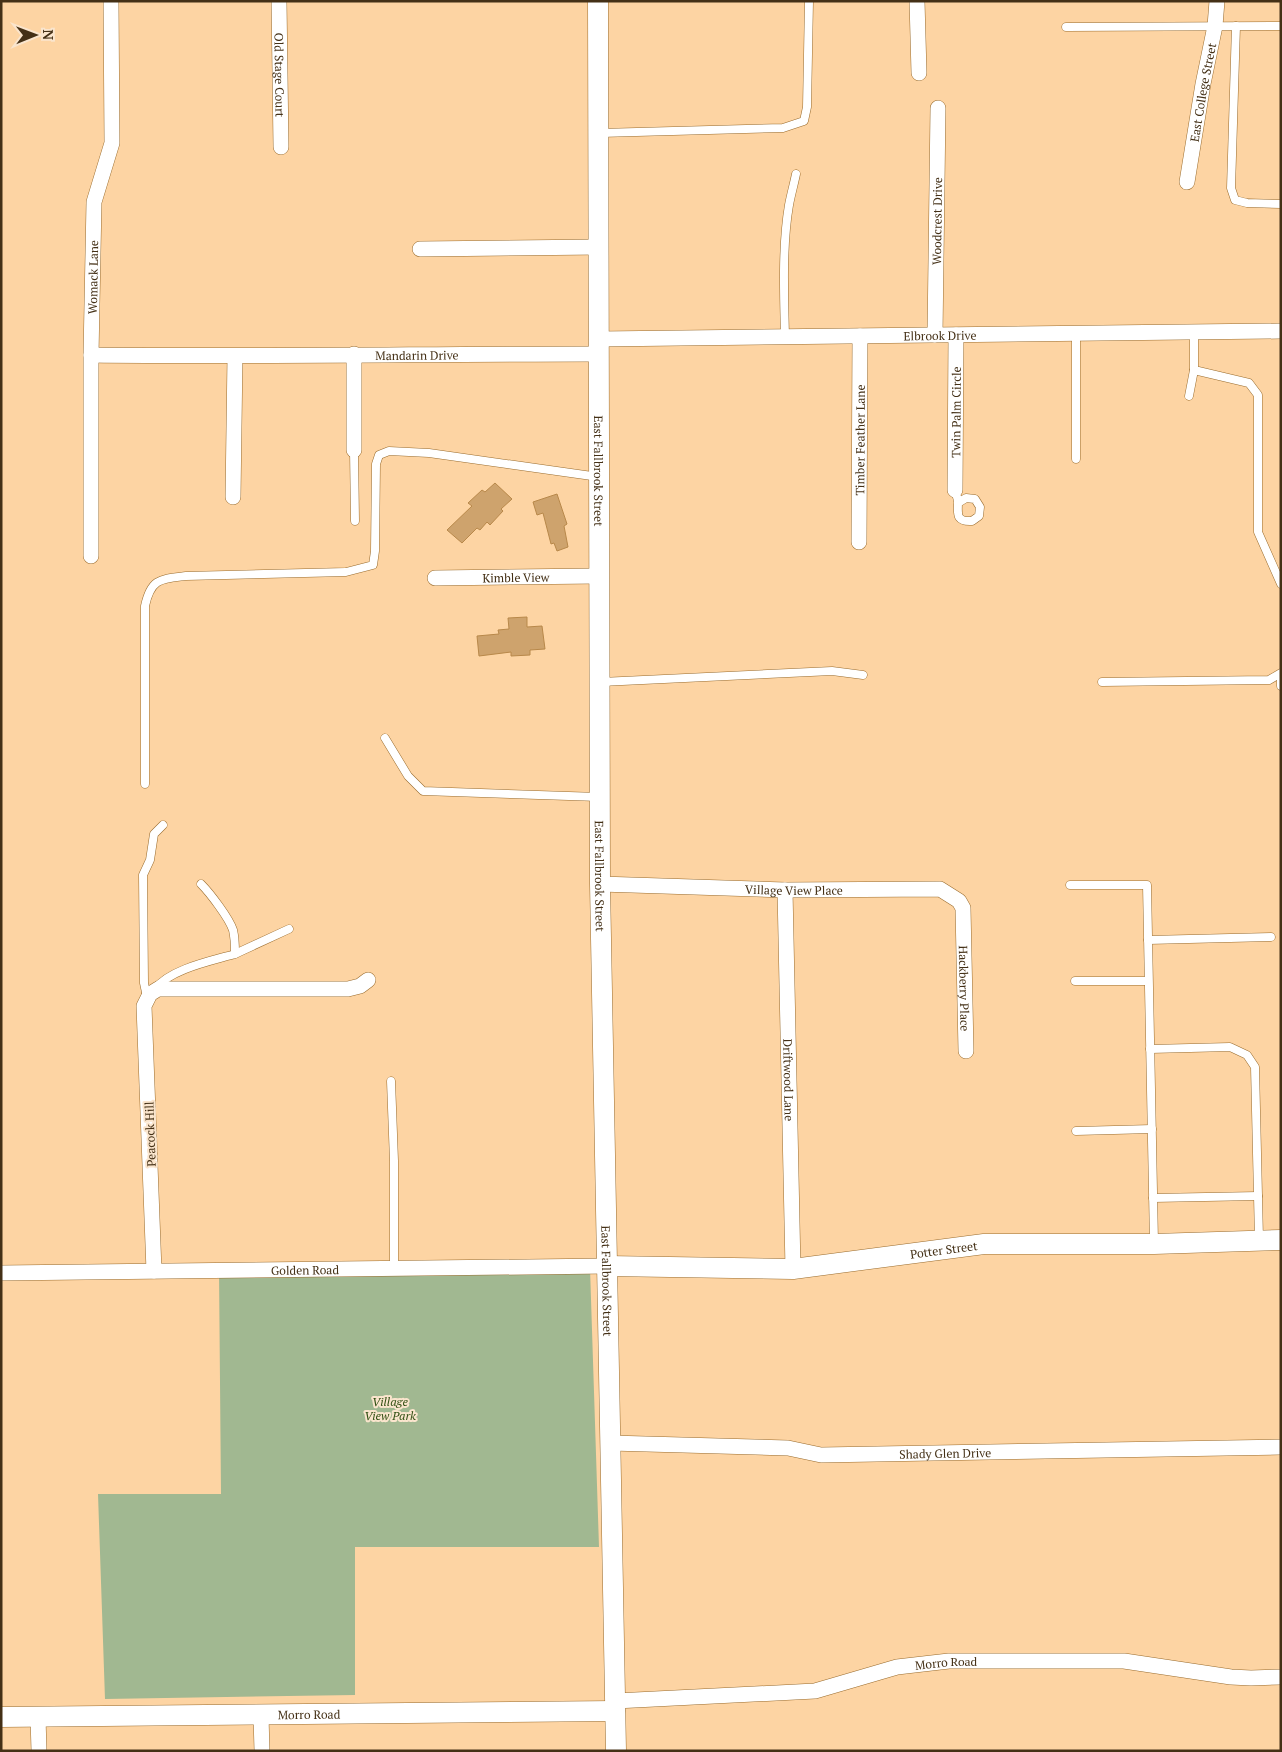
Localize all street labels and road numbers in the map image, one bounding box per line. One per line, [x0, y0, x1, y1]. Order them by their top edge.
street label: Old Stage Court [272, 33, 288, 118]
street label: East College Street [1186, 41, 1219, 143]
street label: Woodcrest Drive [928, 177, 945, 265]
street label: Womack Lane [84, 240, 101, 314]
street label: Elbrook Drive [903, 327, 976, 343]
street label: Mandarin Drive [375, 347, 459, 363]
street label: Twin Palm Circle [948, 366, 963, 458]
street label: Timber Feather Lane [852, 384, 867, 496]
street label: East Fallbrook Street [591, 415, 607, 527]
street label: Kimble View [482, 569, 550, 585]
street label: East Fallbrook Street [592, 820, 608, 932]
street label: Village View Place [745, 881, 843, 897]
street label: Hackberry Place [956, 945, 973, 1031]
street label: Driftwood Lane [781, 1039, 797, 1121]
street label: Peacock Hill [141, 1101, 159, 1167]
street label: East Fallbrook Street [599, 1225, 616, 1337]
street label: Potter Street [909, 1237, 979, 1261]
street label: Golden Road [271, 1262, 339, 1277]
street label: Shady Glen Drive [899, 1445, 991, 1461]
street label: Morro Road [914, 1654, 978, 1672]
street label: Morro Road [278, 1706, 341, 1722]

